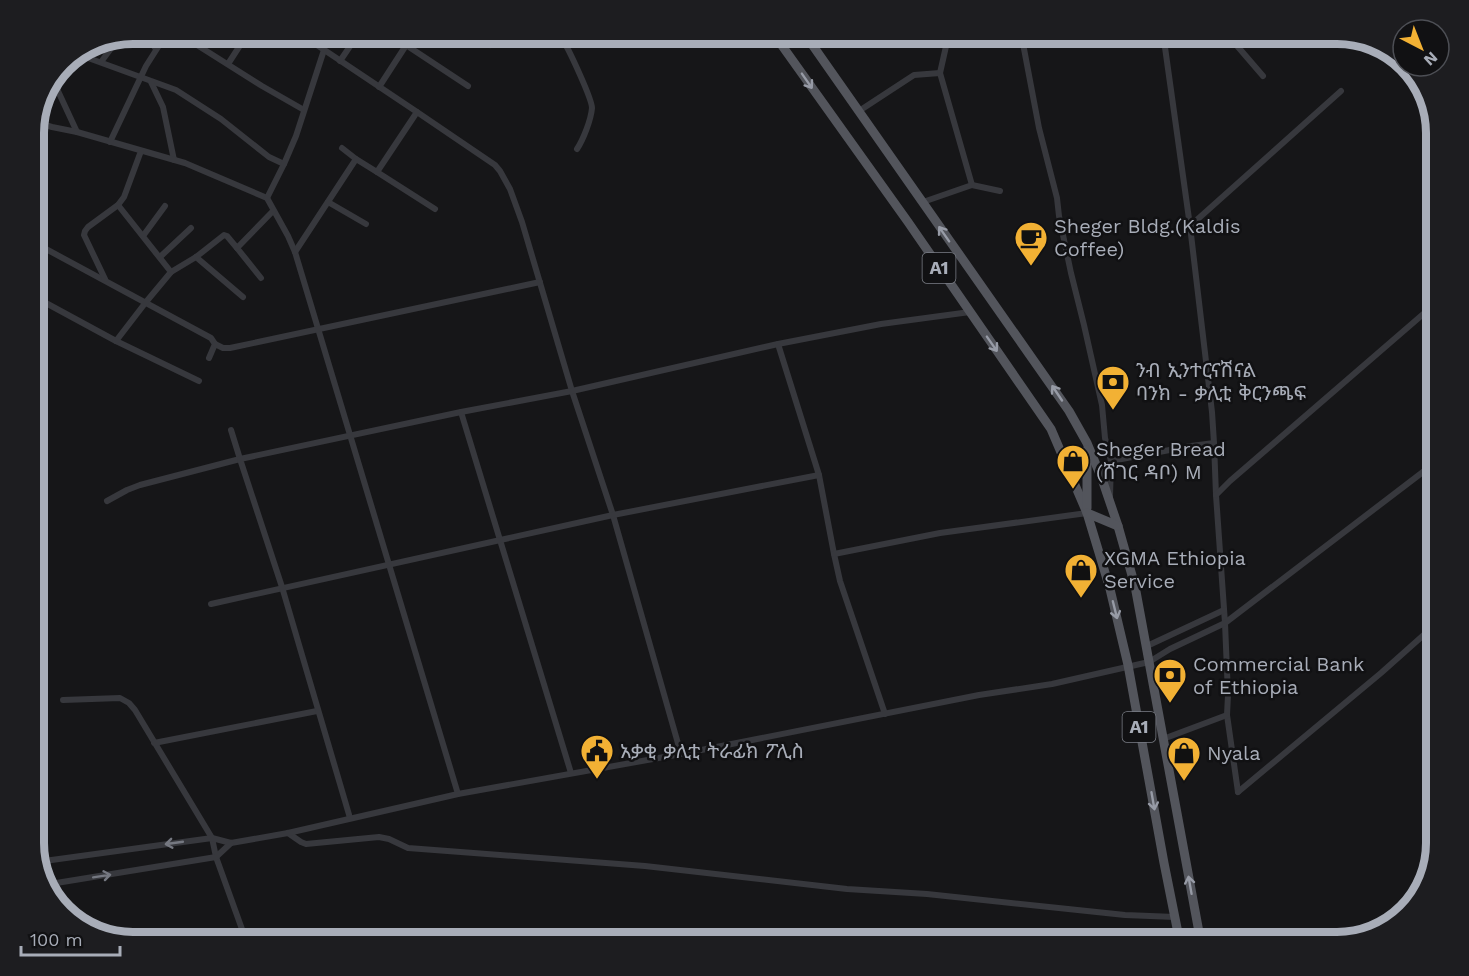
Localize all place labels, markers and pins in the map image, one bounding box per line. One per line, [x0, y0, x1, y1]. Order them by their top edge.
place label: Sheger Bldg.(Kaldis Coffee) [1054, 214, 1241, 261]
cafe icon: Sheger Bldg.(Kaldis Coffee) [1013, 220, 1049, 267]
place label: ንብ ኢንተርናሽናል ባንክ - ቃሊቲ ቅርንጫፍ [1136, 358, 1306, 405]
bank icon: ንብ ኢንተርናሽናል ባንክ - ቃሊቲ ቅርንጫፍ [1095, 364, 1131, 411]
place label: Sheger Bread (ሸገር ዳቦ) M [1096, 437, 1226, 484]
shop icon: Sheger Bread (ሸገር ዳቦ) M [1055, 443, 1091, 490]
place label: XGMA Ethiopia Service [1104, 546, 1246, 593]
shop icon: XGMA Ethiopia Service [1063, 552, 1099, 599]
place label: Commercial Bank of Ethiopia [1193, 652, 1364, 699]
bank icon: Commercial Bank of Ethiopia [1152, 657, 1188, 704]
public building icon: አቃቂ ቃሊቲ ትራፊክ ፖሊስ [579, 733, 615, 780]
shop icon: Nyala [1166, 735, 1202, 782]
place label: አቃቂ ቃሊቲ ትራፊክ ፖሊስ [620, 739, 804, 763]
place label: Nyala [1207, 741, 1261, 765]

